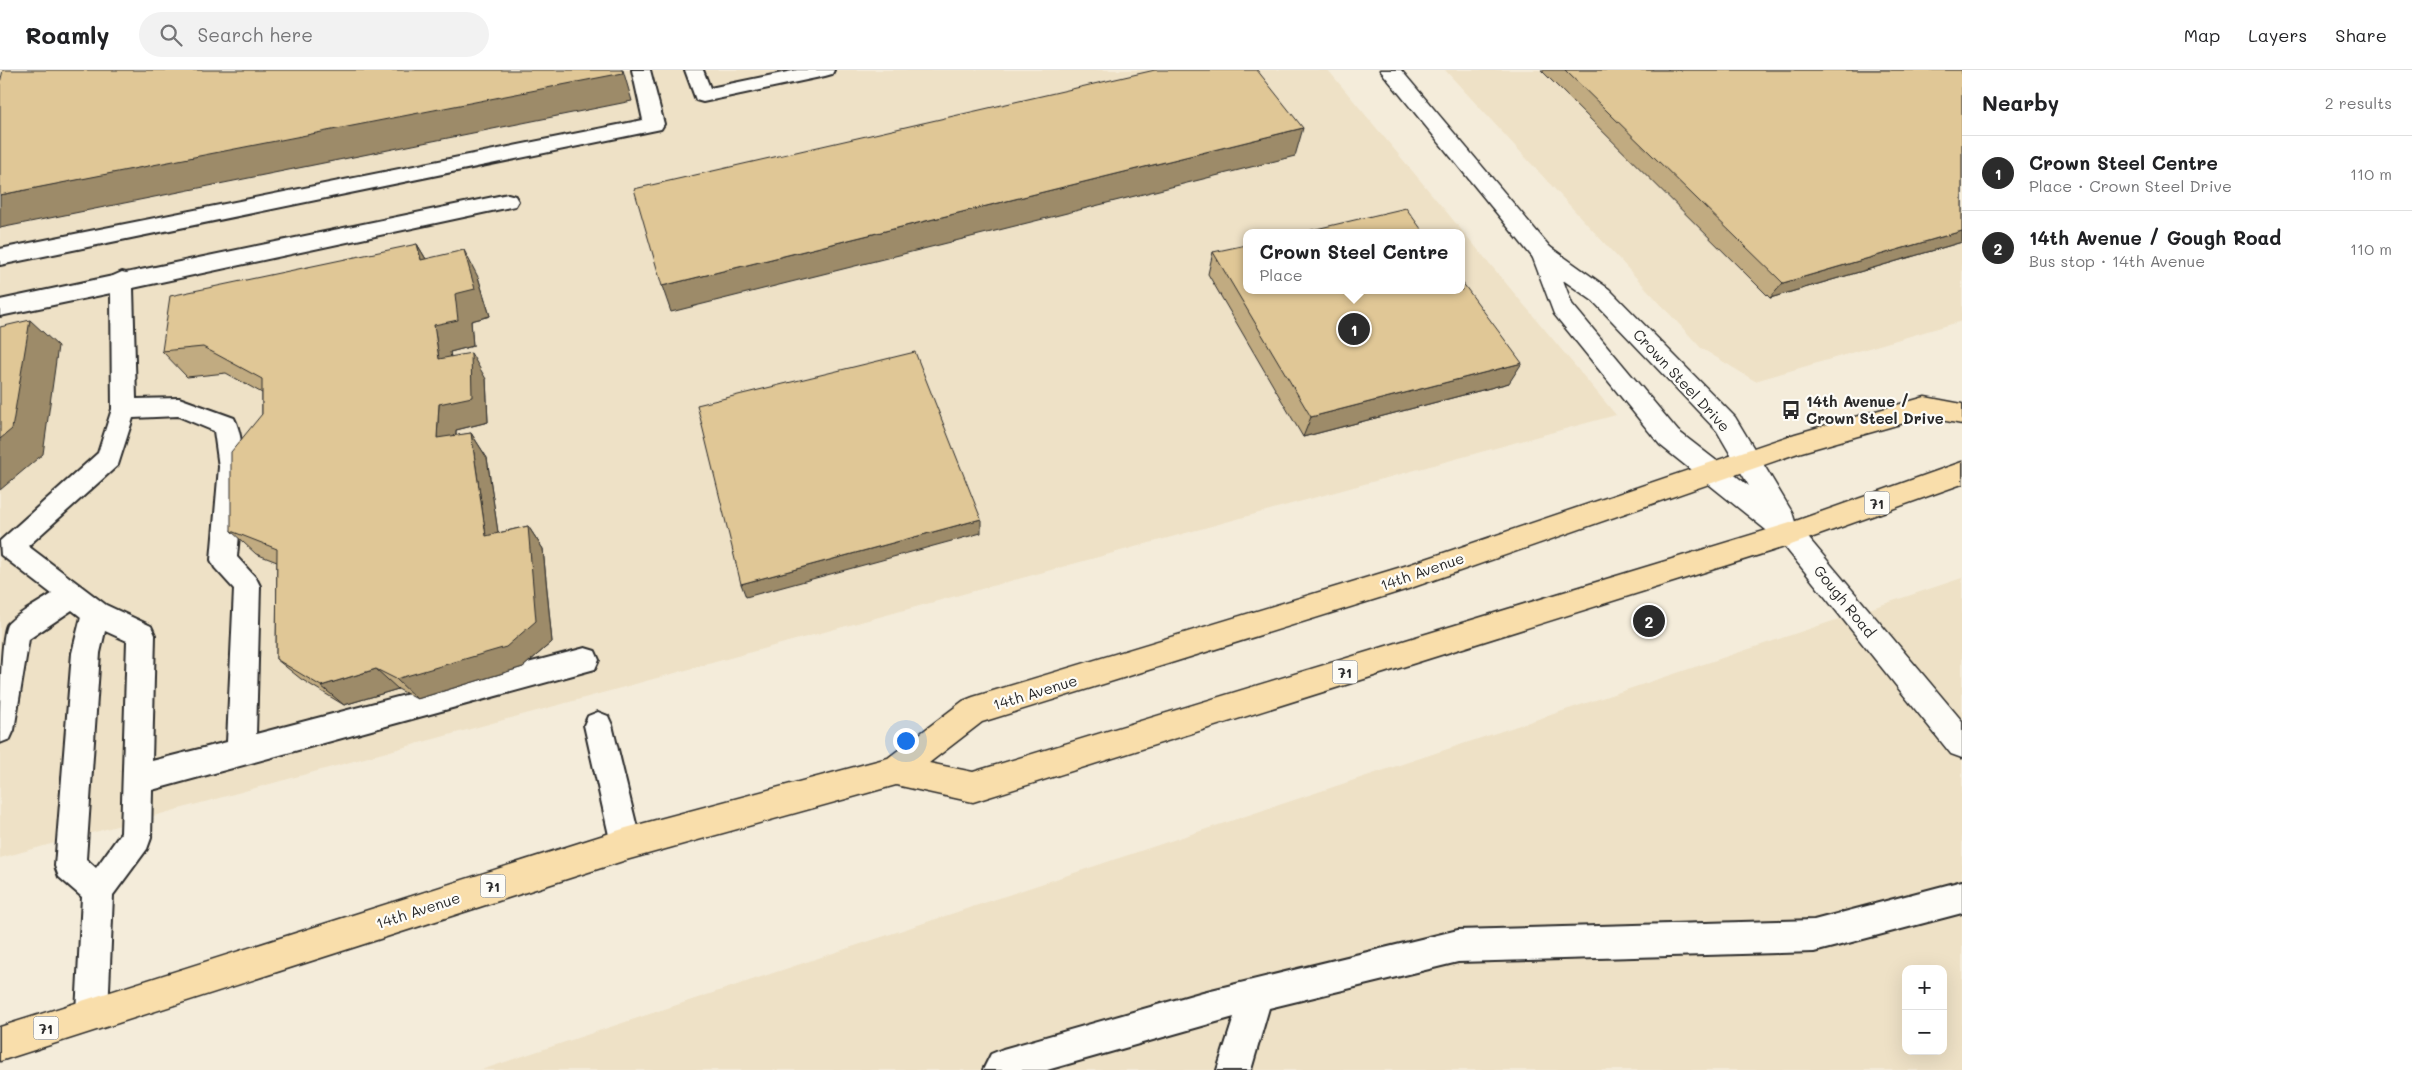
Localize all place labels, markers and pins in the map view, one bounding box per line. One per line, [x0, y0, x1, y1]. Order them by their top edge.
pin: 1 [1338, 310, 1370, 348]
place label: 14th Avenue / Crown Steel Drive [1806, 391, 1944, 428]
bus stop icon: 14th Avenue / Crown Steel Drive [1780, 399, 1802, 421]
pin: 2 [1633, 602, 1665, 640]

